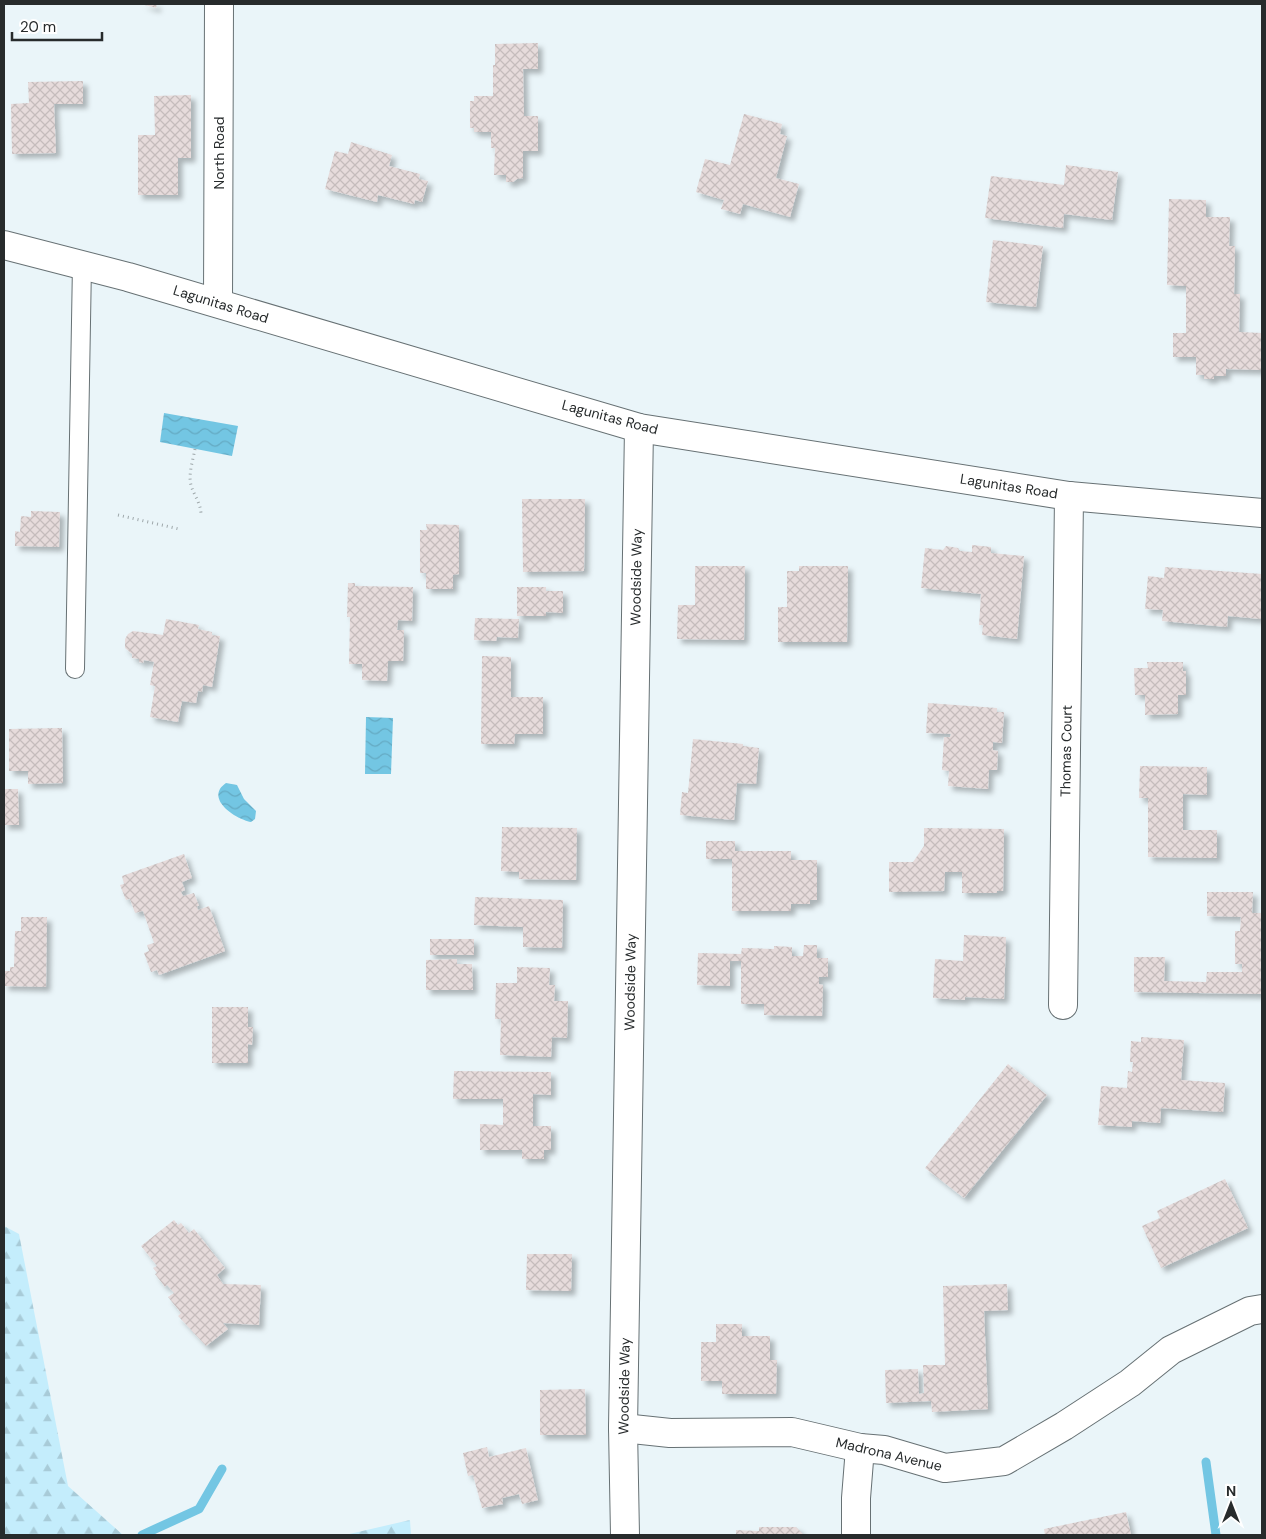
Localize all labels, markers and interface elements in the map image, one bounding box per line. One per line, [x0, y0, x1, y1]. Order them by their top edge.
scale bar [12, 10, 102, 42]
text: 20 m [20, 17, 56, 37]
street label: North Road [210, 116, 228, 190]
street label: Lagunitas Road [171, 281, 271, 327]
street label: Lagunitas Road [560, 396, 660, 438]
street label: Lagunitas Road [959, 469, 1059, 503]
street label: Woodside Way [626, 528, 646, 626]
street label: Thomas Court [1056, 705, 1076, 797]
street label: Woodside Way [620, 933, 640, 1031]
street label: Woodside Way [614, 1337, 634, 1435]
street label: Madrona Avenue [834, 1433, 944, 1475]
north arrow [1206, 1479, 1256, 1529]
text: N [1226, 1482, 1236, 1500]

